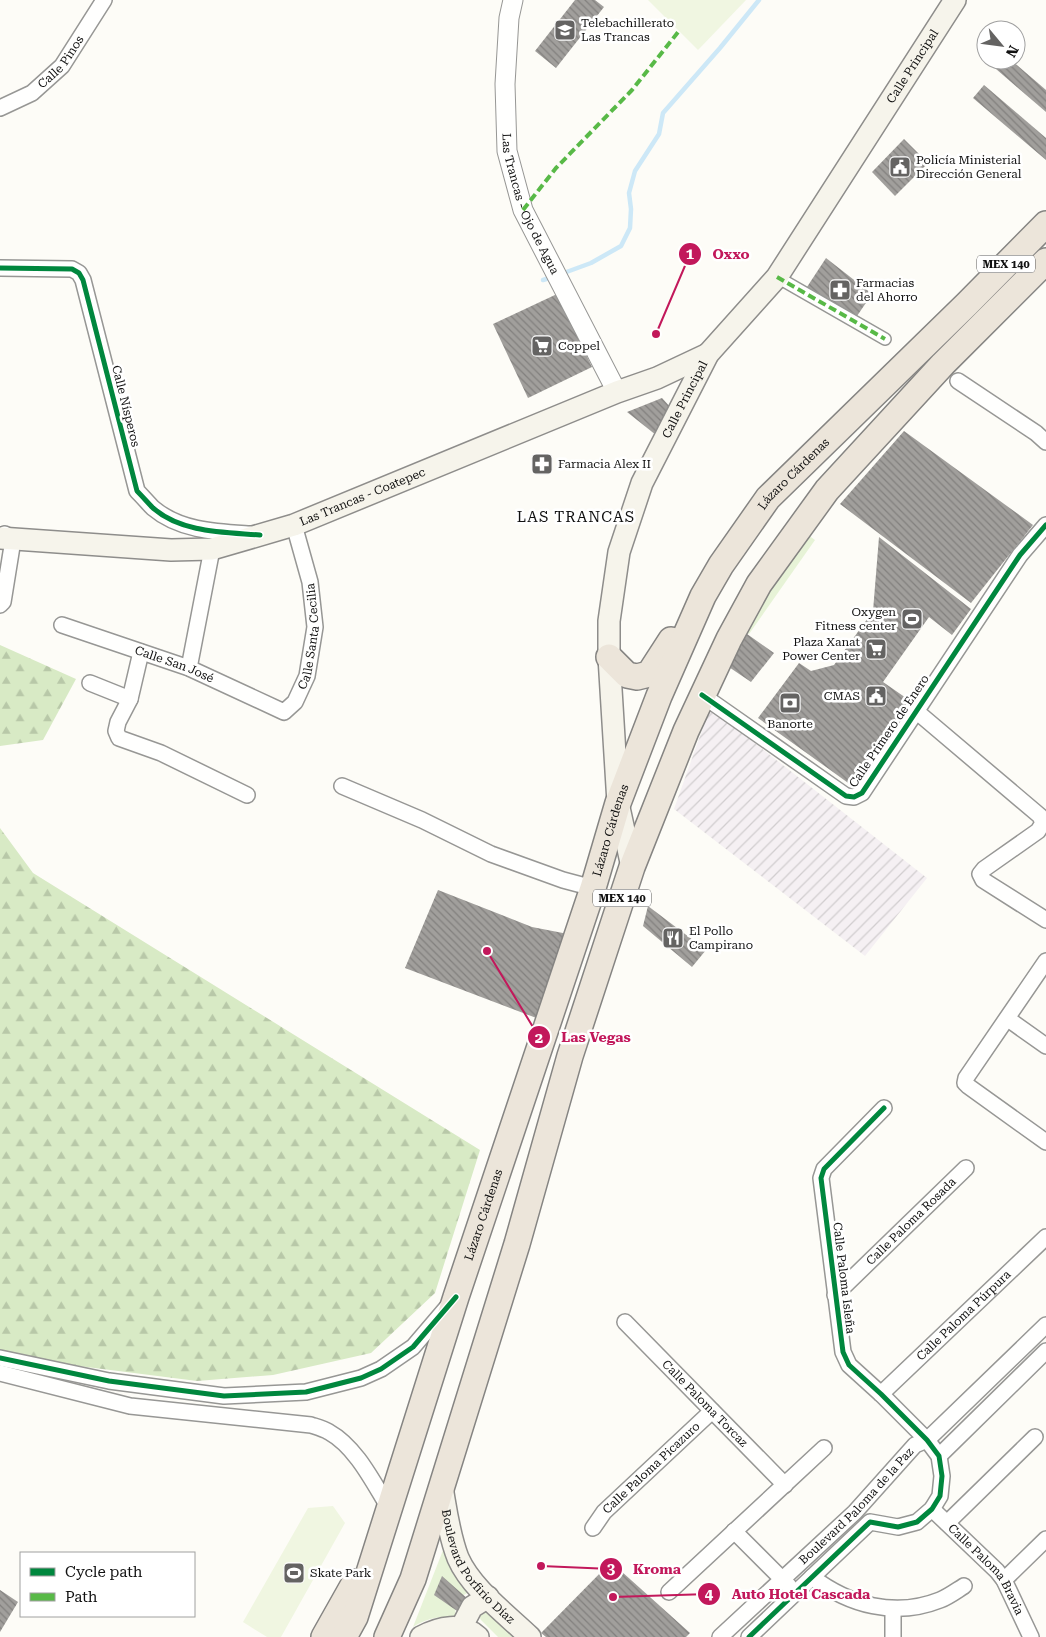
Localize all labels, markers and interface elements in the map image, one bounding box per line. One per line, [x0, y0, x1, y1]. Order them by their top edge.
place label: Telebachillerato Las Trancas [581, 16, 674, 44]
school or university icon: Telebachillerato Las Trancas [553, 18, 577, 42]
north arrow [976, 20, 1026, 70]
street label: Calle Principal [884, 27, 941, 106]
street label: Calle Pinos [35, 33, 87, 91]
text: N [1003, 43, 1022, 60]
street label: Las Trancas - Ojo de Agua [499, 133, 562, 277]
place label: Policía Ministerial Dirección General [916, 153, 1022, 181]
public building icon: Policía Ministerial Dirección General [888, 155, 912, 179]
callout: Oxxo [678, 240, 760, 269]
text: 1 [686, 245, 695, 263]
text: Oxxo [713, 246, 749, 262]
road number: MEX 140 [977, 255, 1035, 272]
place label: Farmacias del Ahorro [856, 276, 918, 304]
pharmacy icon: Farmacias del Ahorro [828, 278, 852, 302]
supermarket icon: Coppel [530, 334, 554, 358]
place label: Coppel [558, 339, 600, 353]
street label: Calle Principal [659, 358, 710, 441]
street label: Calle Nísperos [109, 364, 143, 449]
street label: Lázaro Cárdenas [755, 435, 833, 512]
pharmacy icon: Farmacia Alex II [530, 452, 554, 476]
place label: Farmacia Alex II [558, 457, 651, 471]
street label: Las Trancas - Coatepec [298, 465, 428, 529]
district label: LAS TRANCAS [517, 508, 635, 526]
street label: Calle Santa Cecilia [295, 582, 322, 692]
place label: Oxygen Fitness center [815, 605, 896, 633]
sports icon: Oxygen Fitness center [900, 607, 924, 631]
place label: Plaza Xanat Power Center [782, 635, 861, 663]
supermarket icon: Plaza Xanat Power Center [864, 637, 888, 661]
street label: Calle San José [133, 643, 216, 686]
street label: Calle Primero de Enero [846, 672, 932, 790]
public building icon: CMAS [864, 684, 888, 708]
place label: CMAS [824, 689, 860, 703]
bank icon: Banorte [778, 691, 802, 715]
place label: Banorte [767, 717, 813, 731]
street label: Lázaro Cárdenas [590, 782, 632, 878]
road number: MEX 140 [593, 890, 651, 906]
place label: El Pollo Campirano [689, 924, 753, 952]
restaurant icon: El Pollo Campirano [661, 926, 685, 950]
callout: Las Vegas [526, 1023, 641, 1052]
text: 2 [535, 1029, 543, 1047]
text: Las Vegas [561, 1029, 631, 1045]
street label: Lázaro Cárdenas [462, 1167, 505, 1262]
street label: Calle Paloma Rosada [863, 1174, 959, 1268]
street label: Calle Paloma Isleña [830, 1221, 858, 1335]
street label: Calle Paloma Púrpura [914, 1267, 1014, 1363]
street label: Calle Paloma Torcaz [659, 1357, 751, 1450]
street label: Calle Paloma Picazuro [600, 1419, 703, 1517]
street label: Boulevard Paloma de la Paz [796, 1445, 916, 1567]
street label: Boulevard Porfirio Díaz [439, 1508, 518, 1627]
street label: Calle Paloma Bravia [945, 1521, 1027, 1618]
legend [20, 1552, 195, 1617]
callout: Kroma [598, 1554, 691, 1583]
text: 3 [607, 1560, 616, 1578]
sports icon: Skate Park [282, 1561, 306, 1585]
text: Kroma [633, 1561, 682, 1577]
text: Cycle path [65, 1563, 143, 1581]
place label: Skate Park [310, 1566, 372, 1580]
callout: Auto Hotel Cascada [696, 1579, 880, 1608]
text: 4 [705, 1585, 714, 1603]
text: Auto Hotel Cascada [732, 1586, 871, 1602]
text: Path [65, 1588, 98, 1606]

